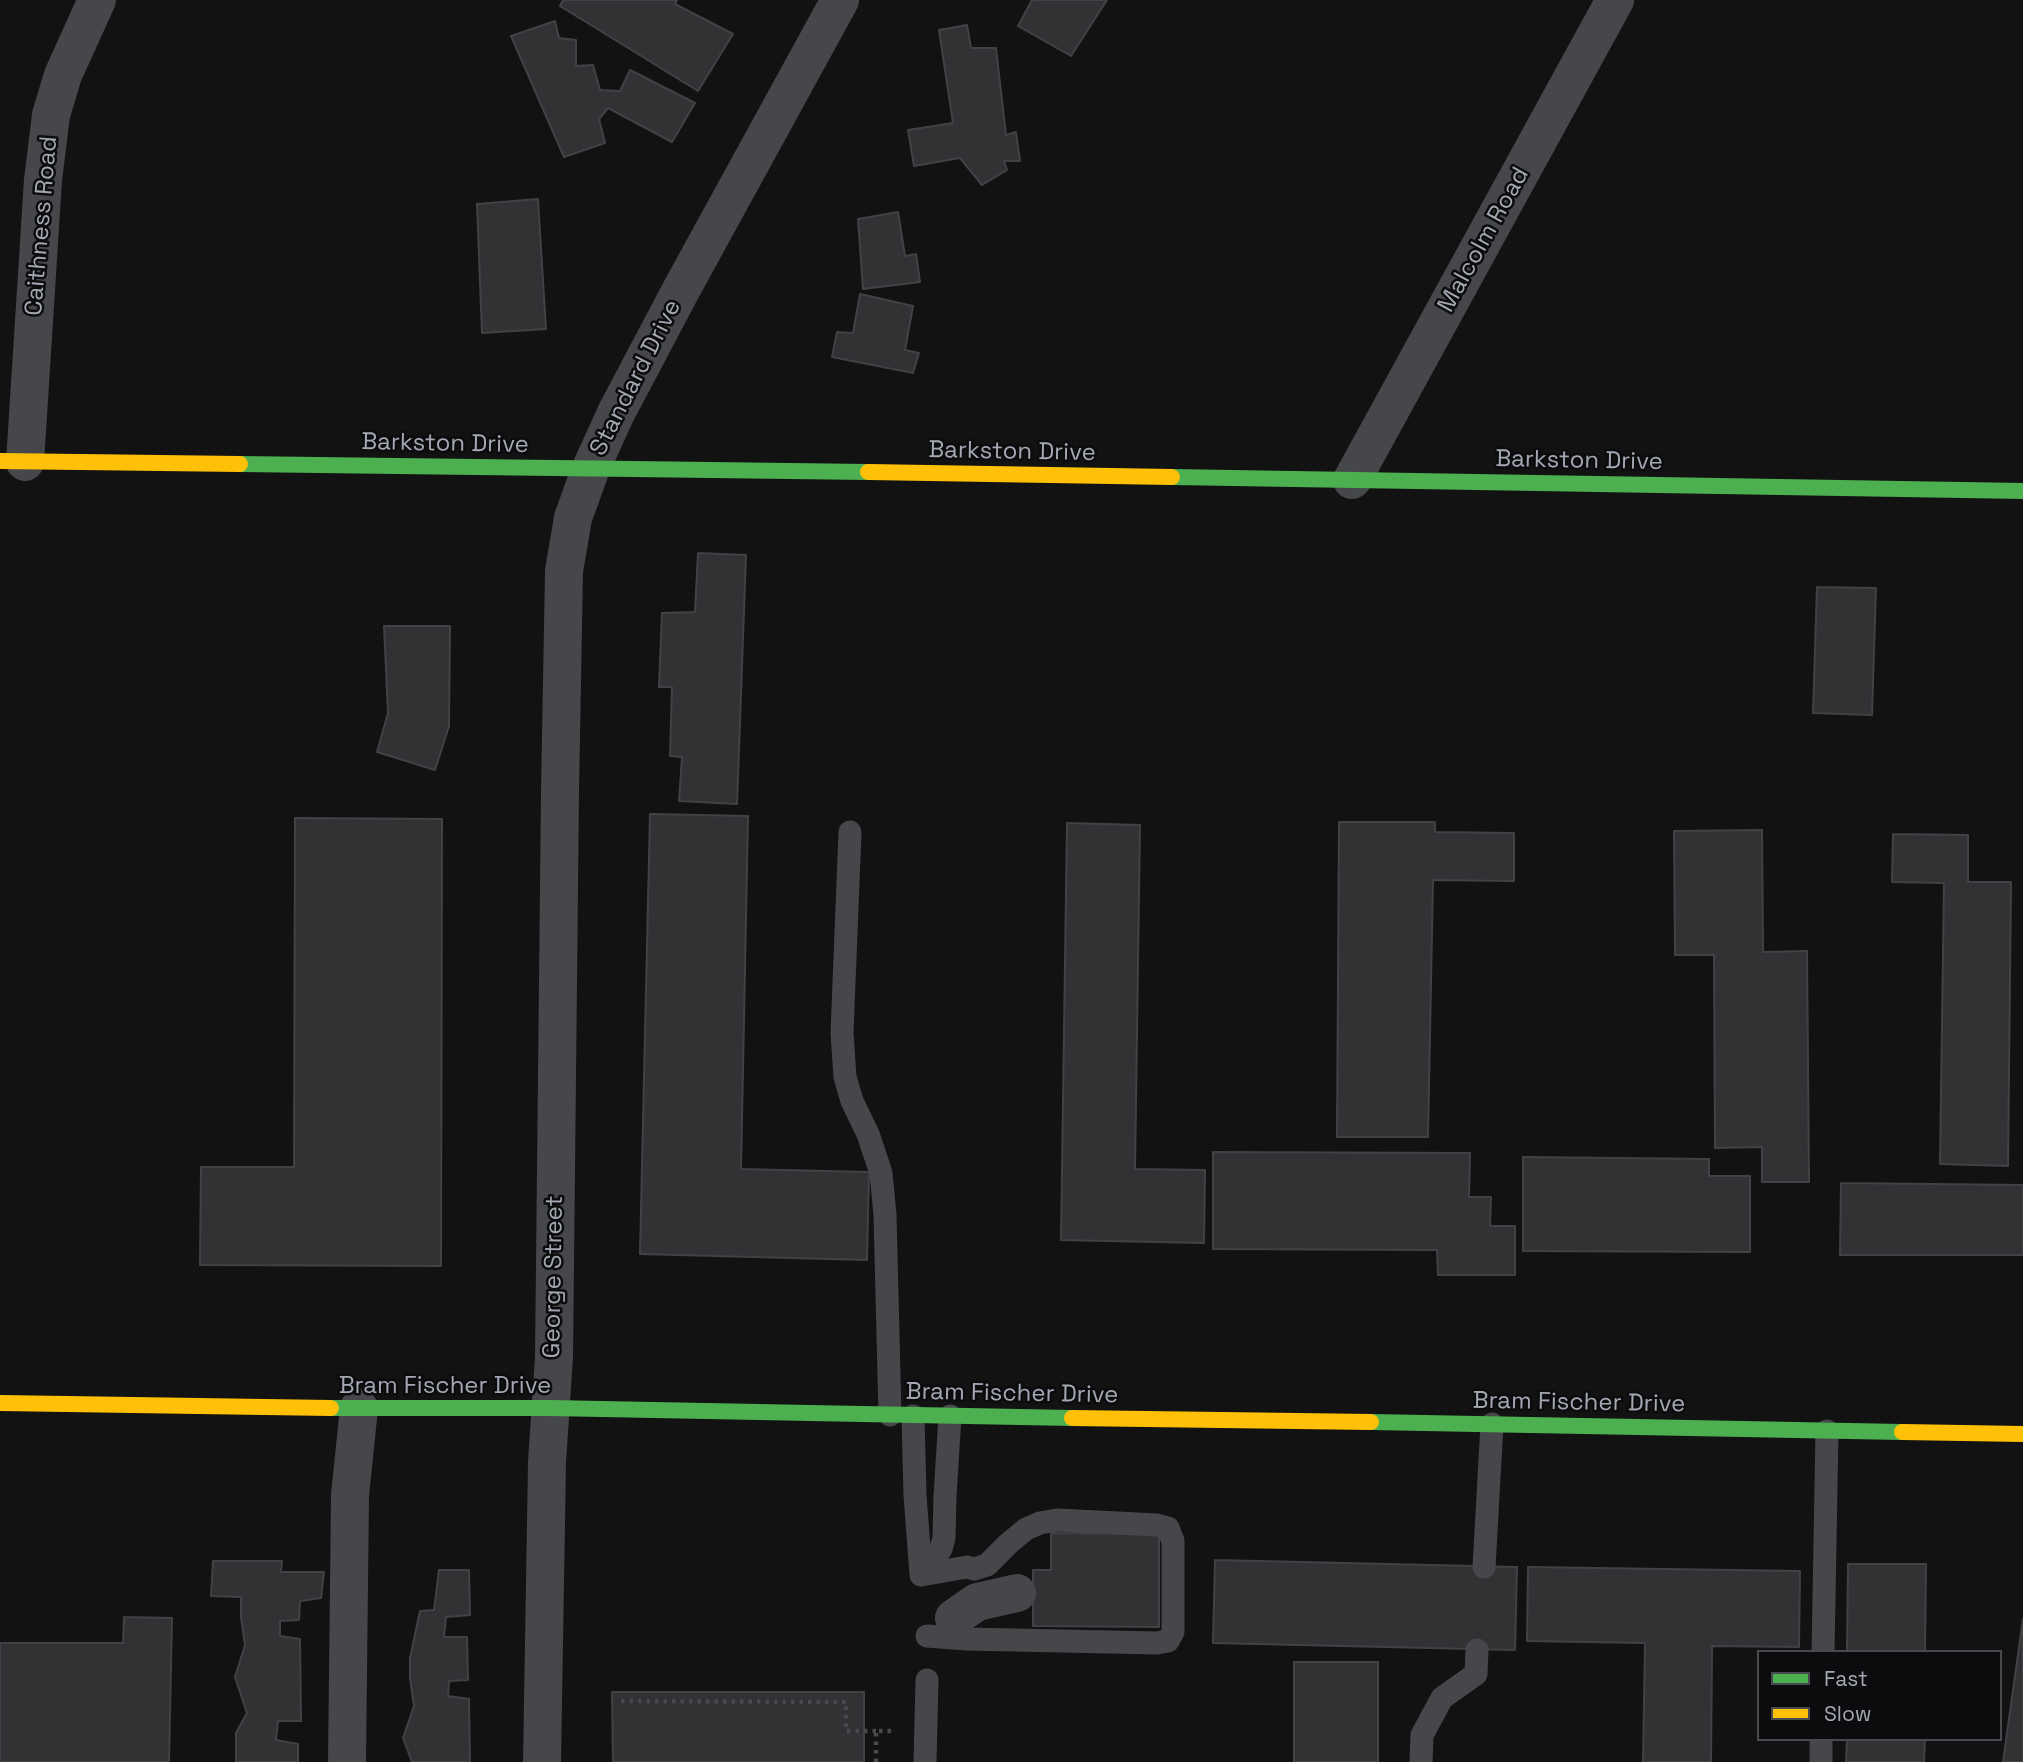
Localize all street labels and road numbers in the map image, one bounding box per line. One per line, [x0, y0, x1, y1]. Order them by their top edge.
street label: Caithness Road [20, 135, 64, 317]
street label: Malcolm Road [1432, 163, 1536, 317]
street label: Standard Drive [584, 295, 688, 461]
street label: Barkston Drive [361, 428, 529, 460]
street label: Barkston Drive [928, 436, 1096, 468]
street label: Barkston Drive [1495, 445, 1663, 477]
street label: George Street [538, 1195, 570, 1359]
street label: Bram Fischer Drive [339, 1372, 551, 1400]
street label: Bram Fischer Drive [905, 1378, 1119, 1410]
street label: Bram Fischer Drive [1472, 1387, 1686, 1419]

